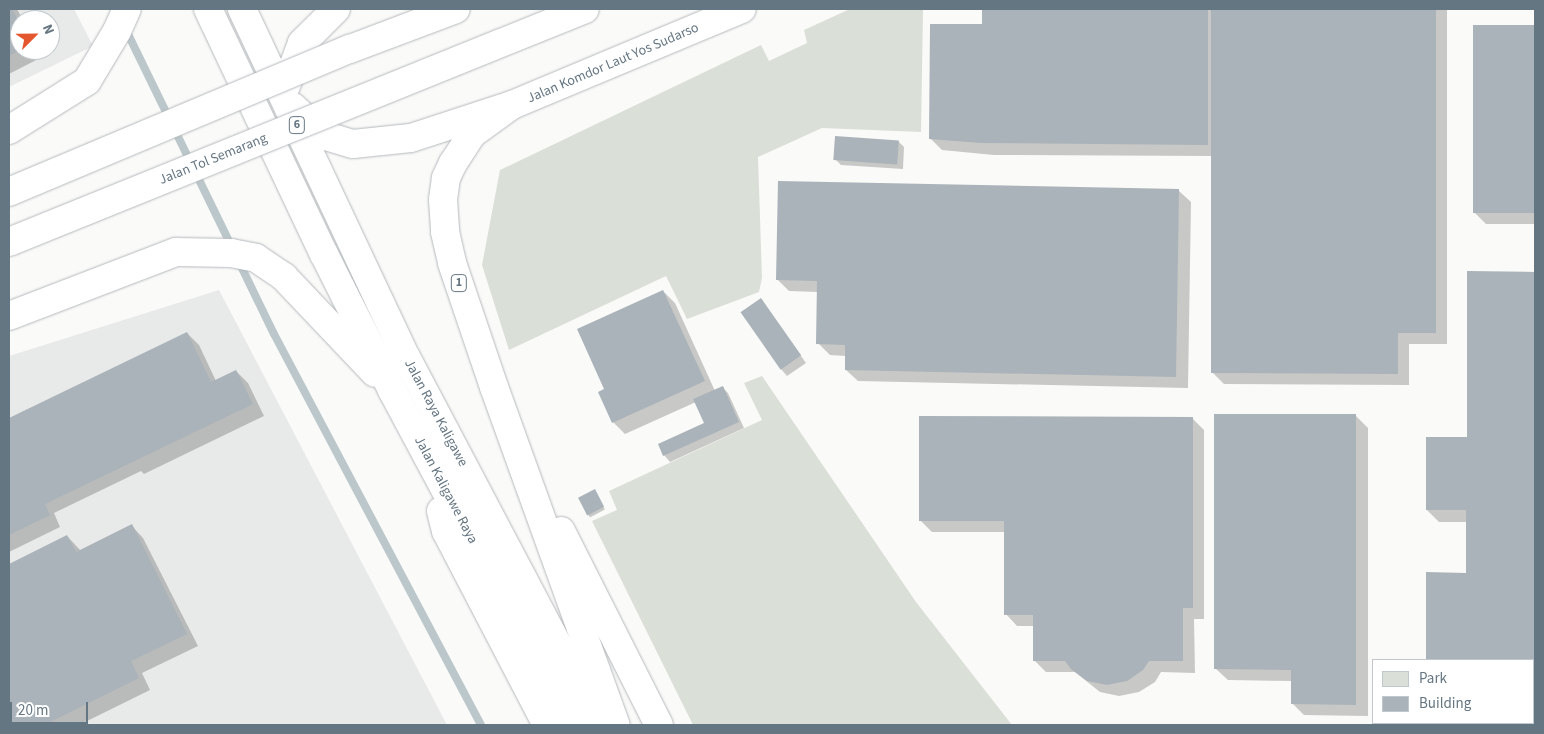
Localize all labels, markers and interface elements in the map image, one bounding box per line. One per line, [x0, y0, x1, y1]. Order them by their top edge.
north arrow [10, 10, 60, 60]
street label: Jalan Komdor Laut Yos Sudarso [525, 19, 701, 107]
text: N [37, 21, 59, 38]
road number: 6 [288, 116, 306, 134]
street label: Jalan Tol Semarang [157, 130, 269, 188]
road number: 1 [450, 274, 468, 292]
street label: Jalan Raya Kaligawe [401, 357, 471, 469]
street label: Jalan Kaligawe Raya [411, 434, 481, 546]
legend [1372, 659, 1534, 724]
text: Park [1419, 668, 1447, 689]
scale bar [12, 692, 90, 724]
text: Building [1419, 693, 1471, 714]
text: 20 m [18, 700, 48, 721]

